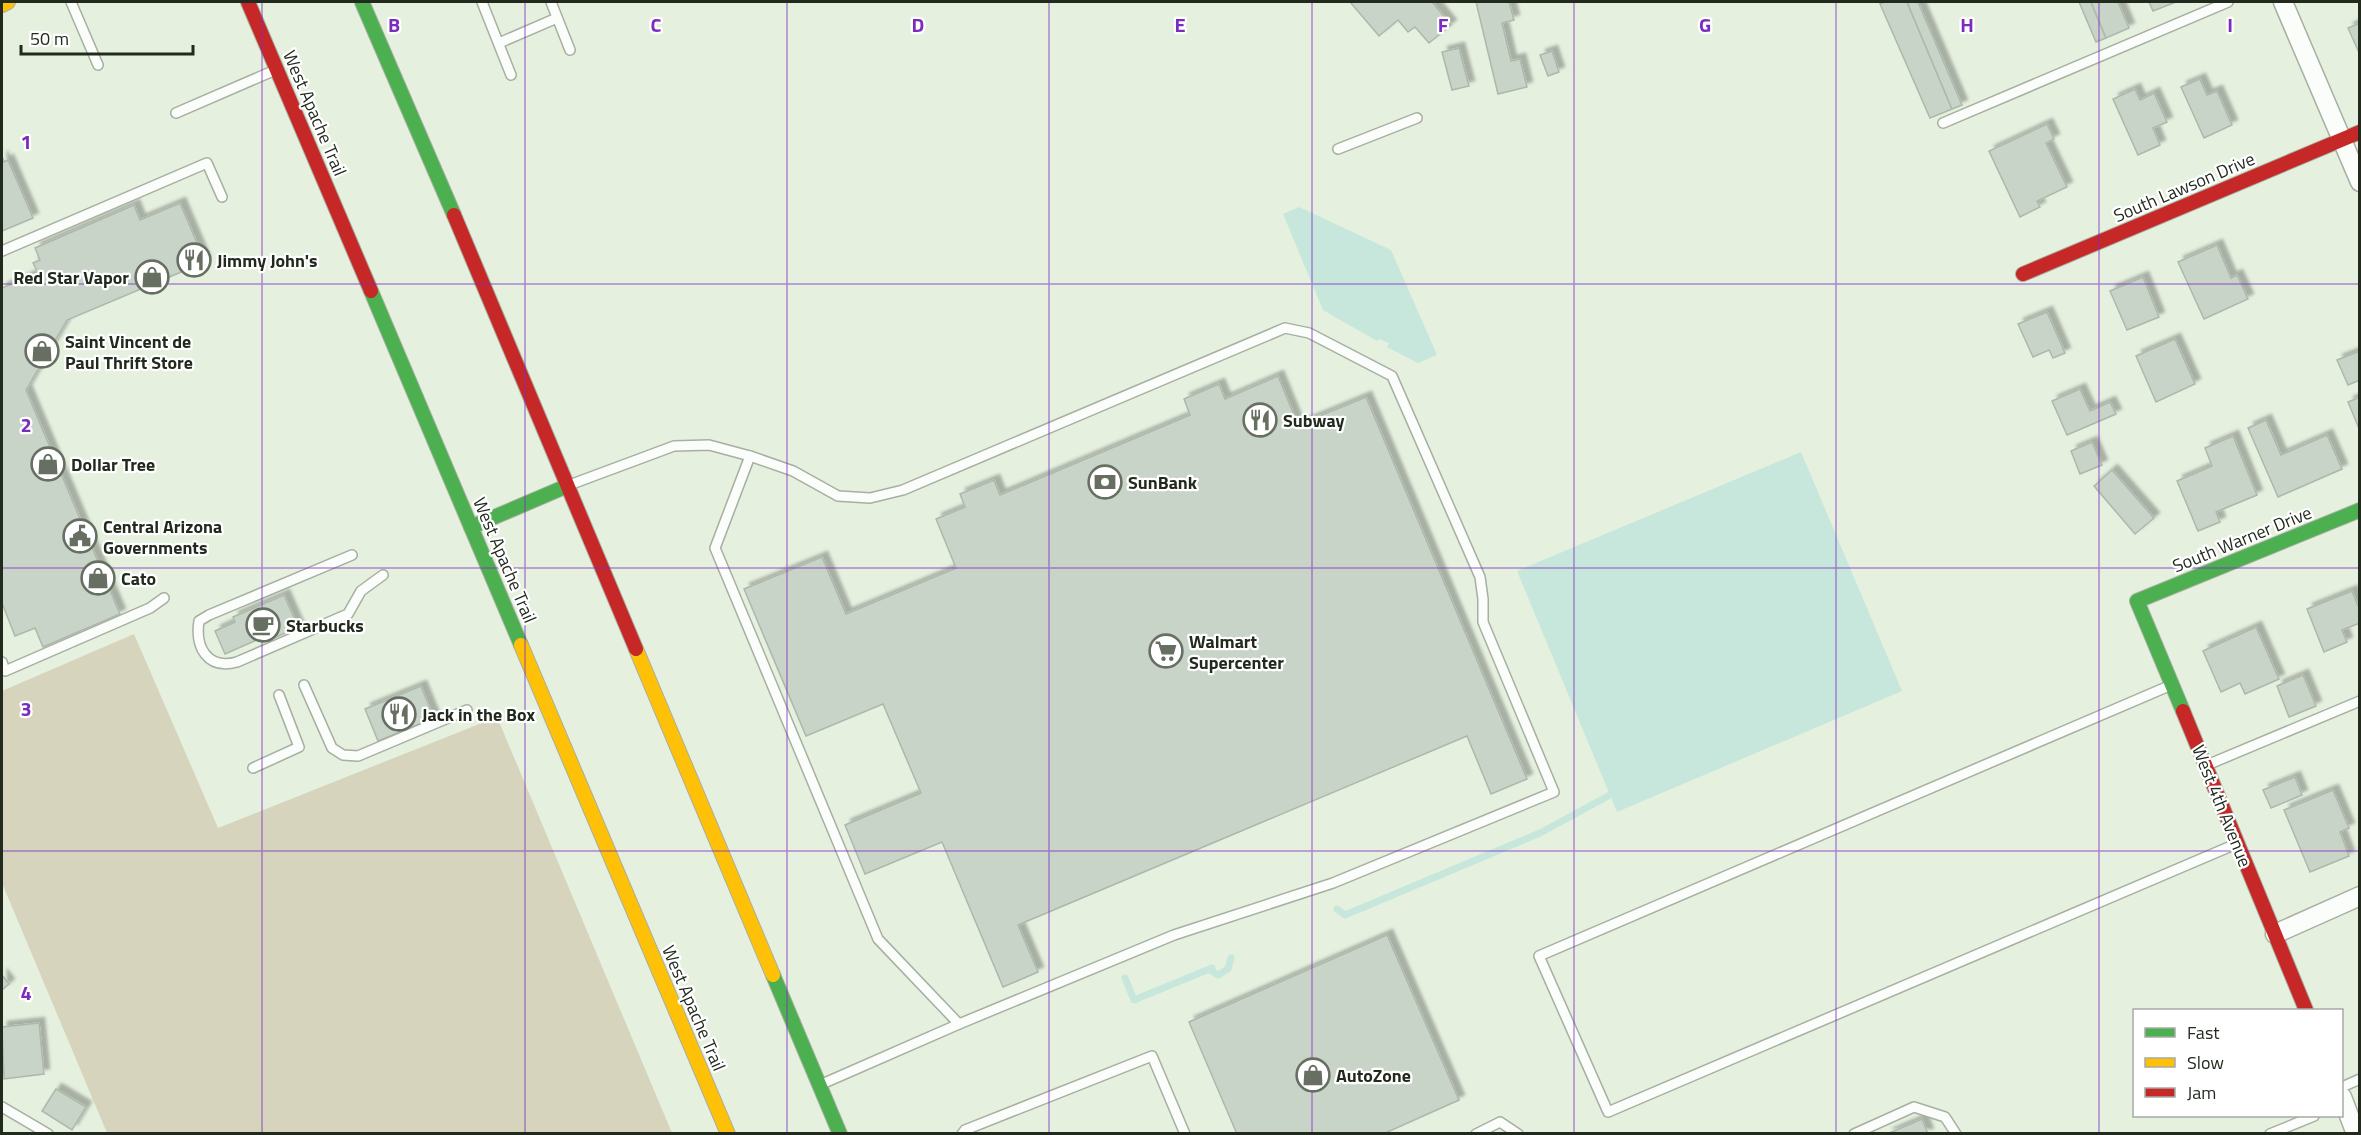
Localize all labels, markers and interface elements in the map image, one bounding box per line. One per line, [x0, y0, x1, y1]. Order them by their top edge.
text: B [388, 9, 400, 40]
text: C [651, 9, 662, 40]
text: D [912, 9, 924, 40]
text: E [1174, 9, 1186, 40]
text: F [1438, 9, 1449, 40]
text: G [1699, 9, 1711, 40]
text: H [1960, 9, 1974, 40]
text: I [2227, 9, 2233, 40]
scale bar [21, 18, 194, 56]
text: 50 m [30, 25, 69, 52]
street label: West Apache Trail [276, 46, 354, 180]
text: 1 [20, 126, 32, 157]
street label: South Lawson Drive [2109, 145, 2259, 229]
restaurant icon: Jimmy John's [176, 242, 212, 278]
place label: Jimmy John's [217, 247, 318, 274]
shop icon: Red Star Vapor [134, 259, 170, 295]
place label: Red Star Vapor [13, 264, 129, 291]
place label: Saint Vincent de Paul Thrift Store [65, 328, 193, 376]
shop icon: Saint Vincent de Paul Thrift Store [24, 333, 60, 369]
restaurant icon: Subway [1242, 402, 1278, 438]
place label: Subway [1283, 407, 1345, 434]
text: 2 [20, 409, 32, 440]
shop icon: Dollar Tree [30, 446, 66, 482]
place label: Dollar Tree [71, 451, 155, 478]
bank icon: SunBank [1087, 464, 1123, 500]
place label: SunBank [1128, 469, 1198, 496]
street label: West Apache Trail [466, 493, 544, 627]
street label: South Warner Drive [2168, 499, 2316, 579]
place label: Central Arizona Governments [103, 513, 222, 561]
public building icon: Central Arizona Governments [62, 518, 98, 554]
shop icon: Cato [80, 560, 116, 596]
place label: Cato [121, 565, 156, 592]
cafe icon: Starbucks [245, 607, 281, 643]
place label: Starbucks [286, 612, 364, 639]
place label: Walmart Supercenter [1189, 628, 1284, 676]
supermarket icon: Walmart Supercenter [1148, 633, 1184, 669]
text: 3 [20, 693, 32, 724]
restaurant icon: Jack in the Box [381, 696, 417, 732]
place label: Jack in the Box [422, 701, 535, 728]
street label: West 4th Avenue [2185, 741, 2259, 871]
street label: West Apache Trail [655, 941, 733, 1075]
text: 4 [20, 977, 32, 1008]
legend [2133, 1009, 2343, 1117]
text: Fast [2187, 1019, 2220, 1046]
text: Slow [2187, 1049, 2224, 1076]
shop icon: AutoZone [1295, 1057, 1331, 1093]
place label: AutoZone [1336, 1062, 1411, 1089]
text: Jam [2187, 1079, 2216, 1106]

